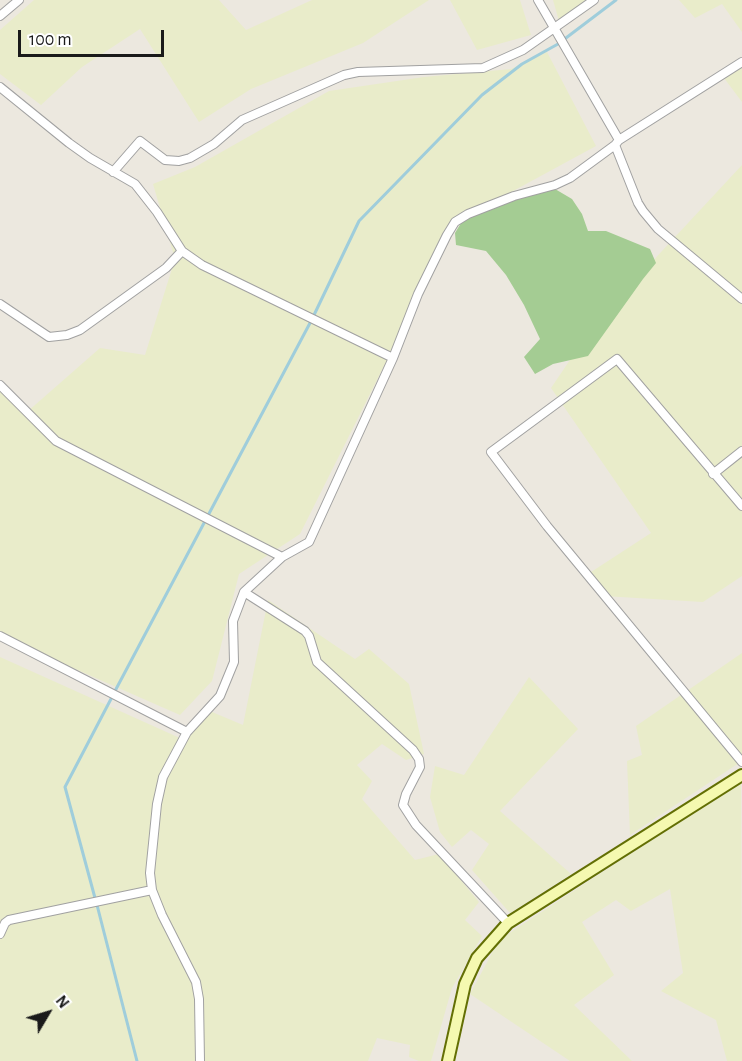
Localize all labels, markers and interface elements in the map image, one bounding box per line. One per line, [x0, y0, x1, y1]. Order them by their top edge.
scale bar [21, 18, 166, 56]
text: 100 m [29, 31, 72, 49]
north arrow [18, 983, 78, 1043]
text: N [52, 993, 72, 1011]

